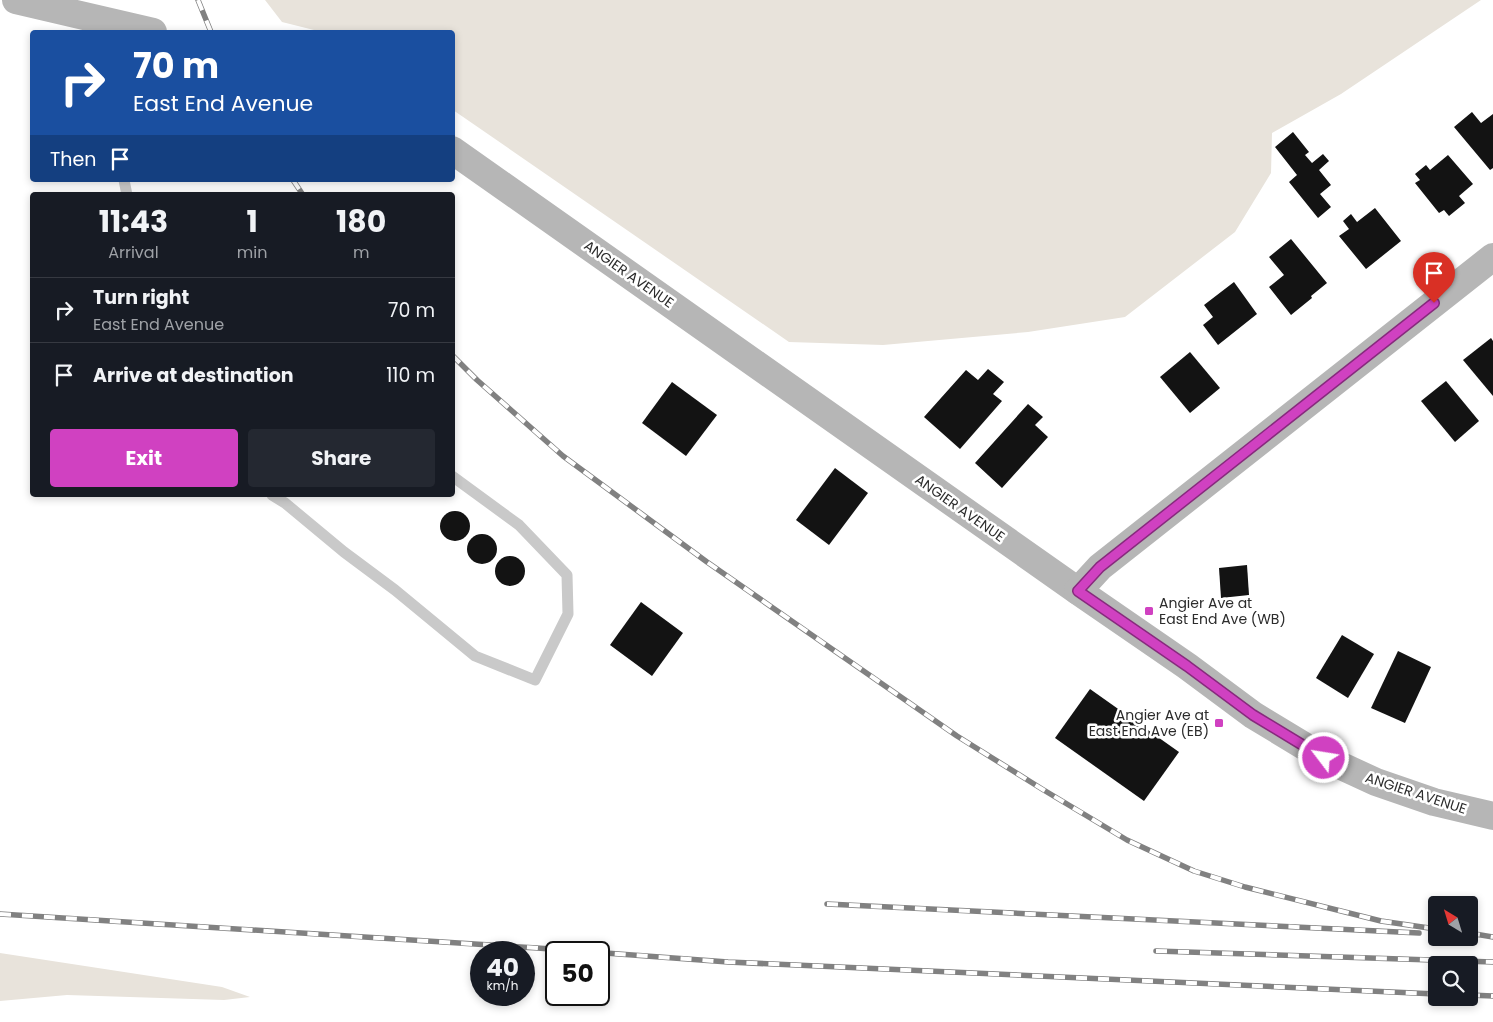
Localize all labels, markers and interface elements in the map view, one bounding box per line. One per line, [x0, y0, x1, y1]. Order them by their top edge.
text: 70 m [133, 41, 219, 90]
icon: right [50, 50, 115, 115]
text: East End Avenue [133, 88, 313, 119]
icon: arrive [106, 145, 134, 173]
text: Then [50, 146, 96, 173]
text: 11:43 [99, 200, 168, 243]
text: 1 [246, 200, 258, 243]
text: 180 [336, 200, 386, 243]
street label: ANGIER AVENUE [580, 236, 678, 312]
text: Arrival [108, 241, 159, 264]
text: min [237, 241, 267, 264]
text: m [353, 241, 369, 264]
pin [1413, 252, 1455, 303]
icon: arrive [1420, 259, 1448, 287]
text: Turn right [93, 284, 189, 311]
icon: right [50, 296, 78, 324]
text: 70 m [388, 297, 435, 324]
text: East End Avenue [93, 313, 224, 336]
icon: arrive [50, 361, 78, 389]
text: Arrive at destination [93, 362, 294, 389]
text: 110 m [386, 362, 435, 389]
button: Exit [50, 429, 238, 487]
button: Share [248, 429, 435, 487]
street label: ANGIER AVENUE [911, 470, 1009, 546]
place label: Angier Ave at East End Ave (WB) [1159, 593, 1286, 629]
marker: Angier Ave at East End Ave (WB) [1143, 605, 1155, 617]
place label: Angier Ave at East End Ave (EB) [1089, 705, 1209, 741]
marker: Angier Ave at East End Ave (EB) [1213, 717, 1225, 729]
position arrow [1297, 731, 1349, 783]
street label: ANGIER AVENUE [1363, 767, 1469, 819]
north arrow [1428, 896, 1478, 946]
map controls [1428, 896, 1478, 1006]
speed limit sign: 50 [545, 941, 610, 1006]
text: 40 [486, 950, 519, 985]
button: search [1428, 956, 1478, 1006]
text: km/h [487, 977, 518, 994]

